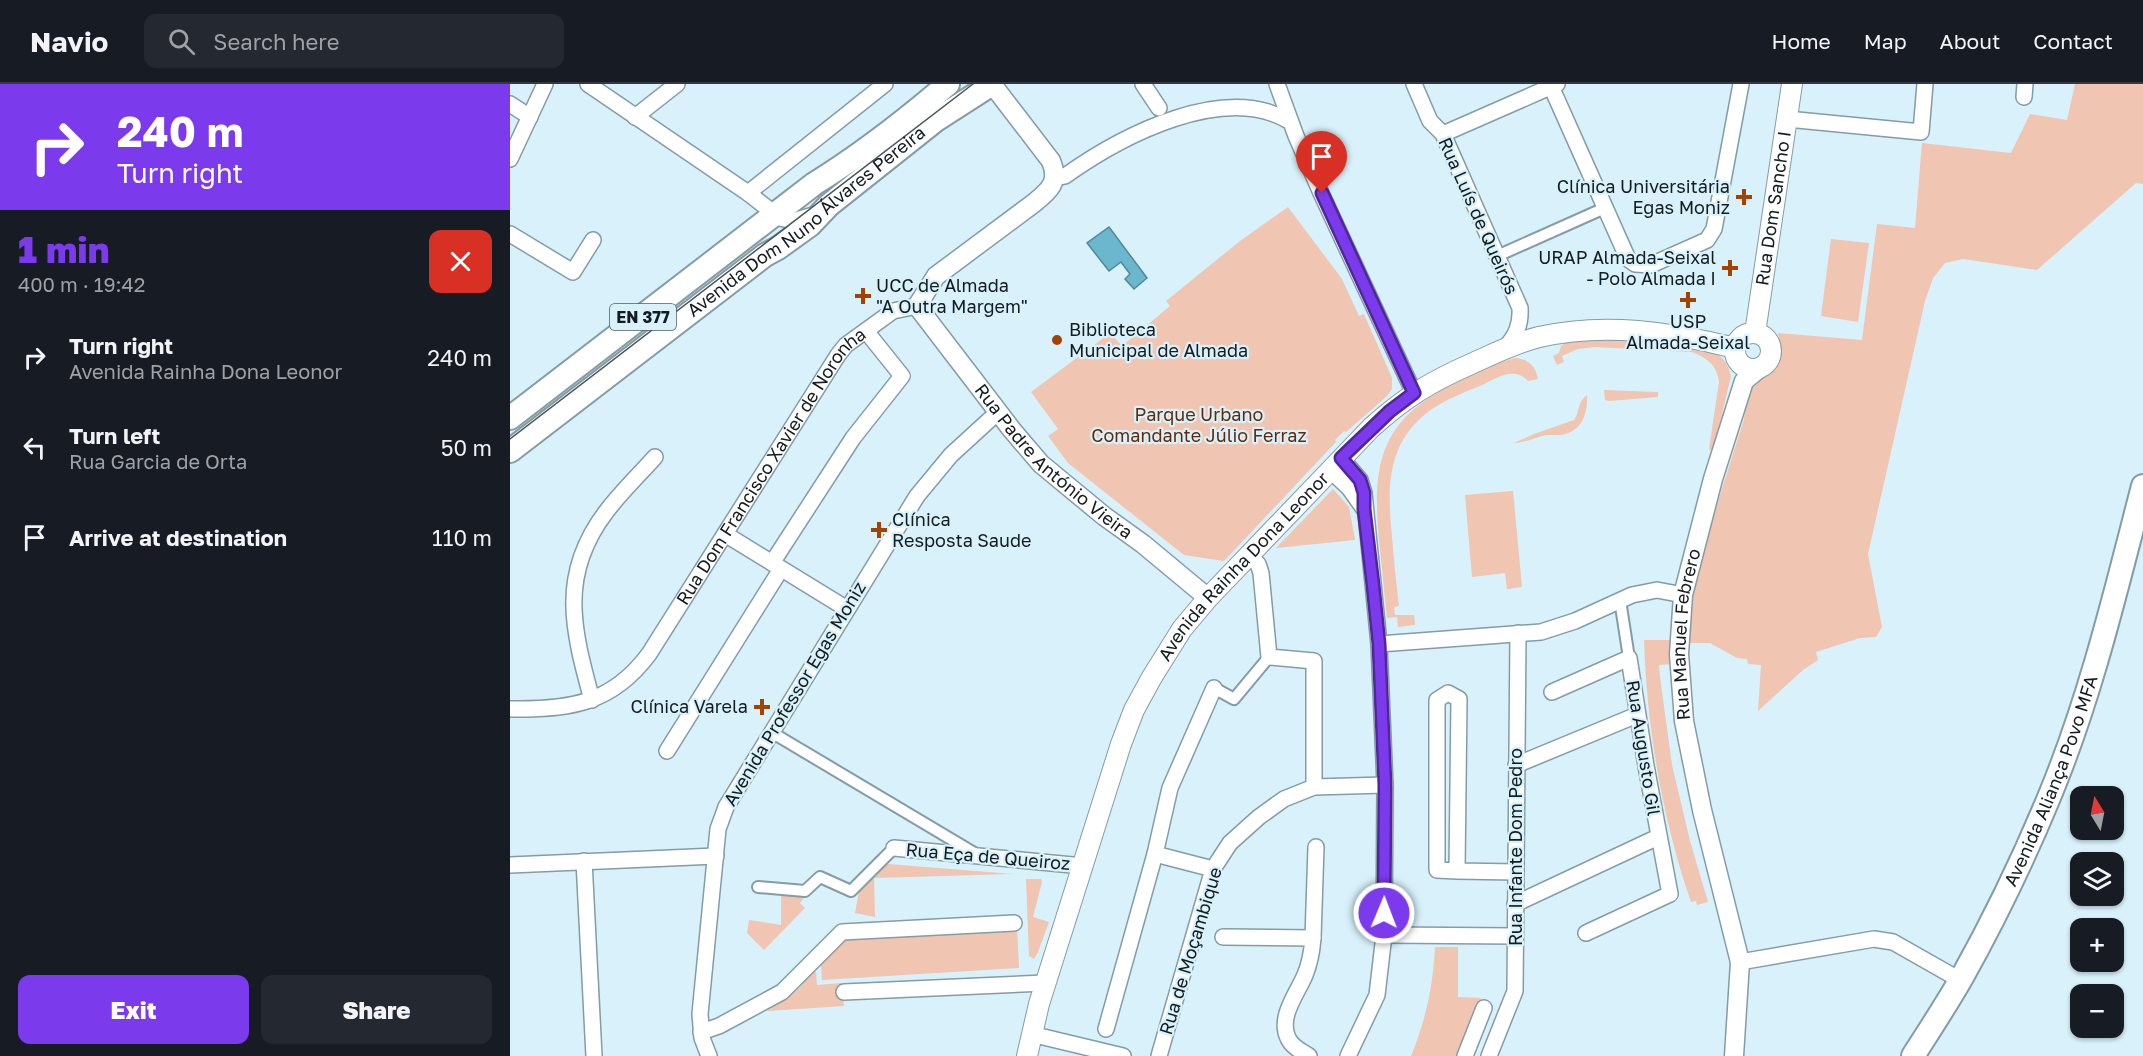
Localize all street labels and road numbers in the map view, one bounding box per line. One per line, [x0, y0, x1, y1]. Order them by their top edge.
street label: Avenida Dom Nuno Álvares Pereira [682, 121, 929, 321]
street label: Rua Dom Sancho I [1750, 129, 1795, 287]
street label: Rua Luís de Queirós [1434, 134, 1523, 298]
road number: EN 377 [610, 304, 676, 330]
street label: Rua Dom Francisco Xavier de Noronha [671, 322, 870, 609]
street label: Rua Padre António Vieira [971, 379, 1137, 543]
street label: Avenida Rainha Dona Leonor [1153, 467, 1333, 665]
street label: Rua Manuel Febrero [1667, 546, 1705, 721]
street label: Avenida Professor Egas Moniz [718, 577, 870, 810]
street label: Avenida Aliança Povo MFA [1999, 672, 2102, 890]
street label: Rua Augusto Gil [1622, 678, 1666, 818]
street label: Rua Infante Dom Pedro [1504, 748, 1526, 946]
street label: Rua Eça de Queiroz [905, 838, 1071, 874]
street label: Rua de Moçambique [1154, 864, 1226, 1037]

